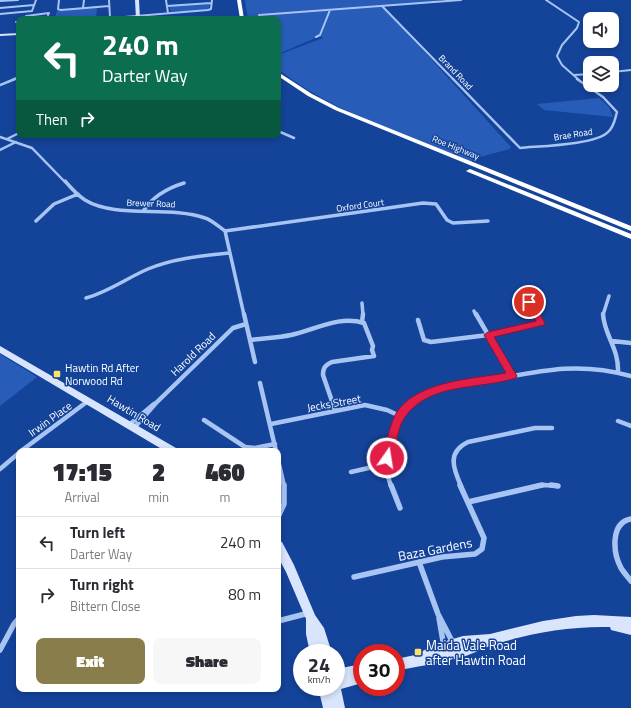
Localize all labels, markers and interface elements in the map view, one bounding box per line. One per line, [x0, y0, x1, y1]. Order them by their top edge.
map controls [583, 12, 619, 92]
button: sound [583, 12, 619, 48]
text: 240 m [102, 23, 179, 66]
icon: left [36, 32, 88, 84]
street label: Brand Road [436, 52, 476, 93]
button: layers [583, 56, 619, 92]
text: Darter Way [102, 62, 188, 89]
text: Then [36, 108, 68, 131]
icon: right [76, 108, 98, 130]
street label: Brae Road [553, 124, 594, 143]
street label: Roe Highway [430, 132, 482, 163]
street label: Oxford Court [335, 195, 386, 215]
street label: Brewer Road [126, 196, 176, 210]
pin [512, 285, 546, 319]
icon: arrive [518, 291, 540, 313]
street label: Harold Road [167, 328, 219, 380]
place label: Hawtin Rd After Norwood Rd [65, 360, 139, 389]
marker: Hawtin Rd After Norwood Rd [52, 369, 62, 379]
street label: Jecks Street [306, 390, 362, 416]
street label: Hawtin Road [104, 391, 164, 435]
street label: Irwin Place [25, 397, 75, 440]
position arrow [366, 437, 408, 479]
text: 17:15 [52, 454, 112, 490]
text: 2 [152, 454, 165, 490]
text: 460 [205, 454, 245, 490]
text: Arrival [64, 487, 100, 507]
text: min [148, 487, 169, 507]
text: m [219, 487, 230, 507]
text: Turn left [70, 521, 125, 544]
text: 240 m [220, 531, 261, 554]
icon: left [36, 532, 58, 554]
street label: Baza Gardens [396, 532, 474, 566]
text: Darter Way [70, 544, 132, 564]
text: Turn right [70, 573, 134, 596]
text: 80 m [228, 583, 261, 606]
icon: right [36, 584, 58, 606]
text: Bittern Close [70, 596, 140, 616]
place label: Maida Vale Road after Hawtin Road [426, 635, 526, 670]
button: Exit [36, 638, 145, 684]
button: Share [153, 638, 261, 684]
speed limit sign: 30 [353, 644, 405, 696]
marker: Maida Vale Road after Hawtin Road [413, 647, 423, 657]
text: 24 [308, 649, 330, 680]
text: km/h [308, 672, 330, 687]

